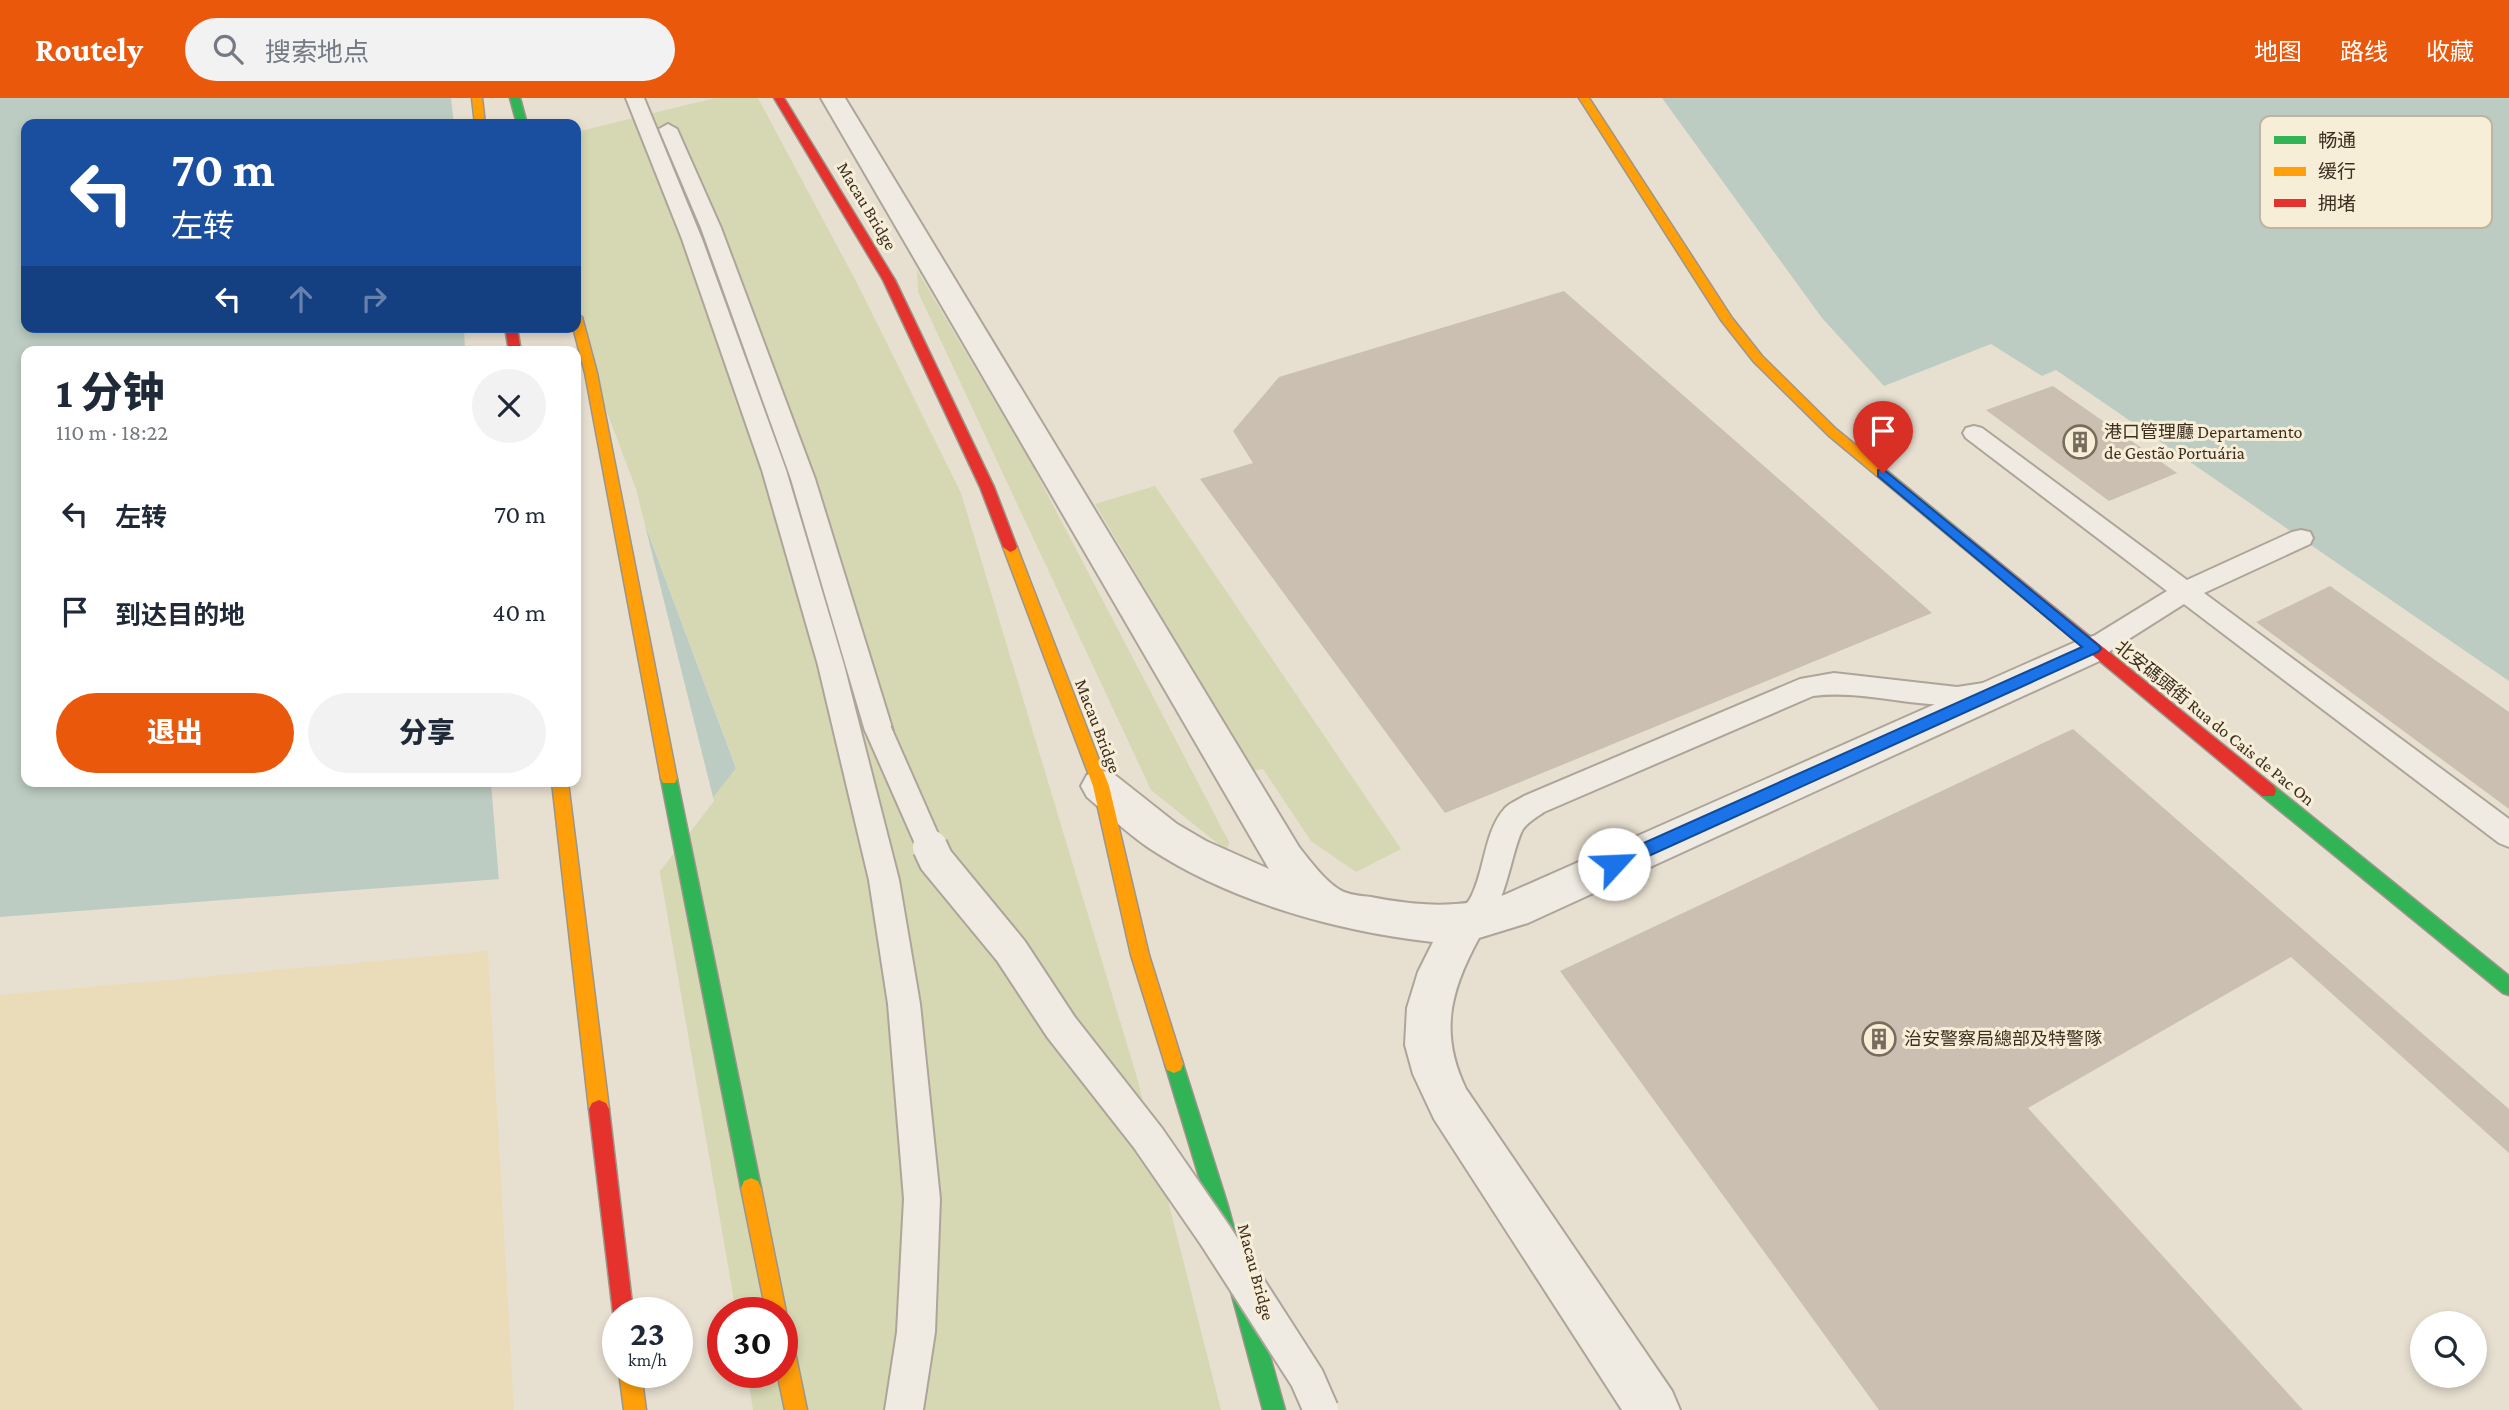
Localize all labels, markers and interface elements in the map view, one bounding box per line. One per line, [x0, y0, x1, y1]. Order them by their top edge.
search box [185, 18, 675, 81]
icon: search [209, 30, 247, 68]
text: Routely [35, 31, 143, 68]
text: 搜索地点 [265, 38, 369, 67]
text: 地图 [2254, 38, 2302, 65]
text: 路线 [2340, 38, 2388, 65]
text: 收藏 [2426, 38, 2474, 65]
legend [2260, 116, 2492, 228]
text: 畅通 [2318, 130, 2356, 151]
text: 70 m [171, 142, 275, 197]
icon: left [56, 147, 147, 238]
street label: Macau Bridge [833, 158, 901, 254]
text: 缓行 [2318, 161, 2356, 182]
text: 拥堵 [2318, 193, 2356, 214]
text: 左转 [171, 208, 235, 244]
icon: left [209, 280, 247, 318]
icon: ahead [282, 280, 320, 318]
icon: right [355, 280, 393, 318]
text: 1 分钟 [56, 369, 165, 416]
button: close [472, 369, 546, 443]
pin [1853, 401, 1913, 473]
icon: arrive [1864, 412, 1902, 450]
text: 110 m · 18:22 [56, 419, 168, 445]
place label: 港口管理廳 Departamento de Gestão Portuária [2104, 422, 2303, 463]
building icon: 港口管理廳 Departamento de Gestão Portuária [2061, 423, 2099, 461]
icon: left [56, 495, 94, 533]
text: 70 m [494, 500, 546, 529]
text: 左转 [115, 503, 167, 532]
icon: arrive [56, 593, 94, 631]
text: 40 m [492, 598, 546, 627]
text: 到达目的地 [115, 601, 245, 630]
street label: 北安碼頭街 Rua do Cais de Pac On [2111, 636, 2319, 810]
street label: Macau Bridge [1071, 676, 1125, 776]
button: 退出 [56, 693, 294, 773]
button: 分享 [308, 693, 546, 773]
position arrow [1577, 827, 1651, 901]
building icon: 治安警察局總部及特警隊 [1860, 1020, 1898, 1058]
place label: 治安警察局總部及特警隊 [1904, 1029, 2102, 1049]
street label: Macau Bridge [1234, 1222, 1278, 1322]
speed limit sign: 30 [707, 1297, 798, 1388]
map controls [2410, 1311, 2487, 1388]
button: search [2410, 1311, 2487, 1388]
text: 23 [630, 1314, 665, 1353]
text: km/h [628, 1350, 667, 1370]

